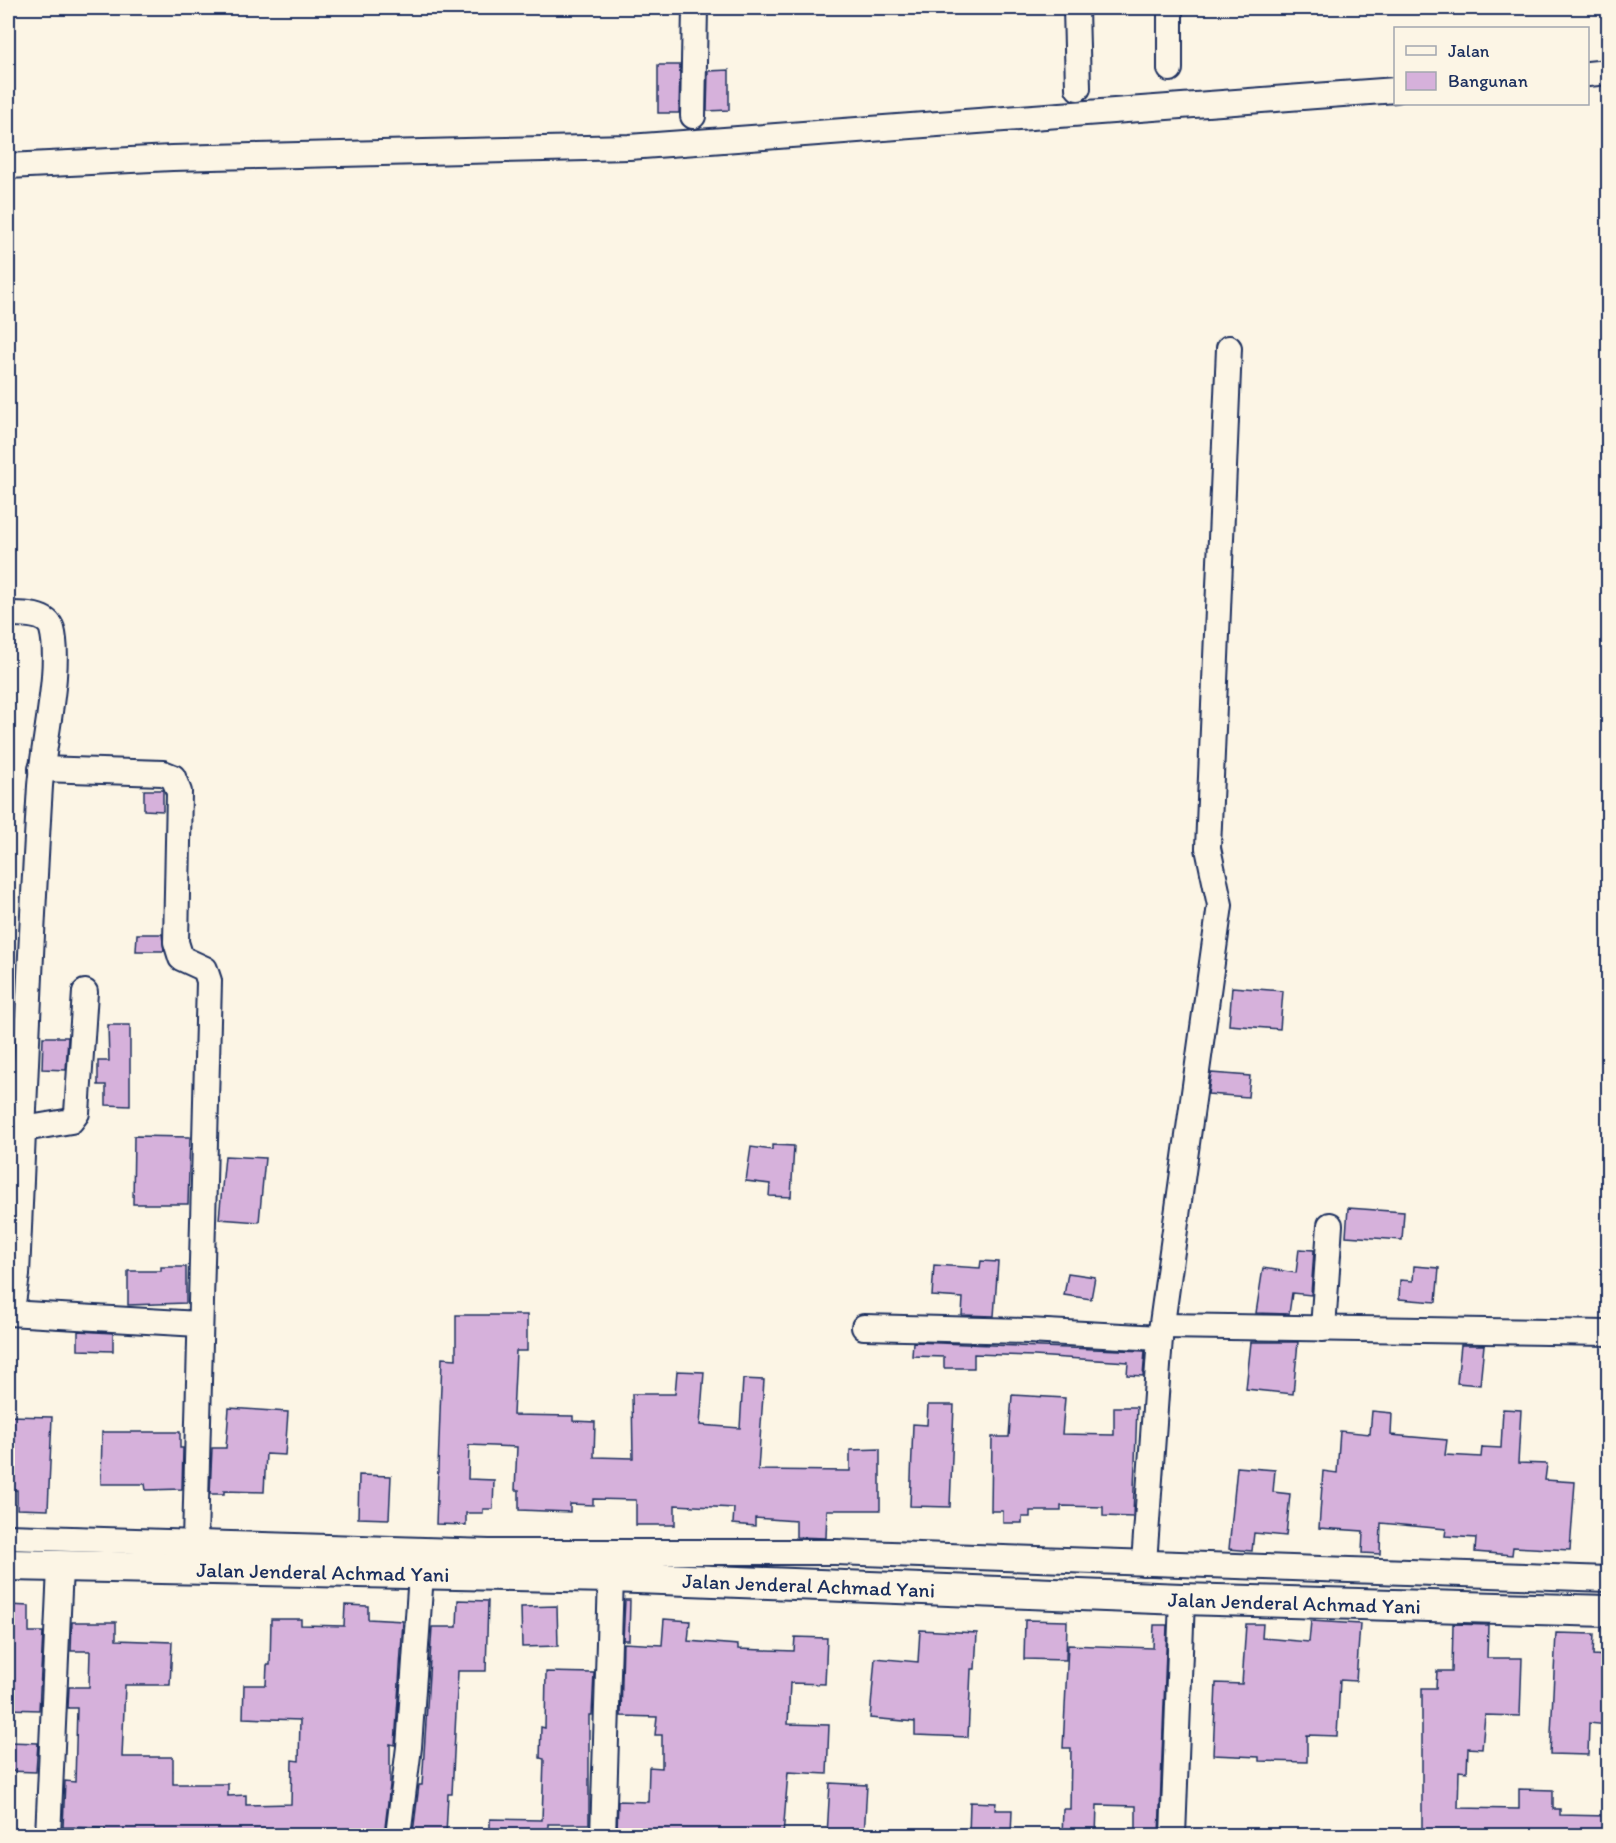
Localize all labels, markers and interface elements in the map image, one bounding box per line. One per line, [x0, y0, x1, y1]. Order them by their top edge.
legend [1394, 27, 1589, 105]
text: Jalan [1448, 40, 1490, 62]
text: Bangunan [1448, 70, 1528, 92]
street label: Jalan Jenderal Achmad Yani [196, 1556, 450, 1586]
street label: Jalan Jenderal Achmad Yani [682, 1567, 936, 1602]
street label: Jalan Jenderal Achmad Yani [1167, 1586, 1421, 1618]

